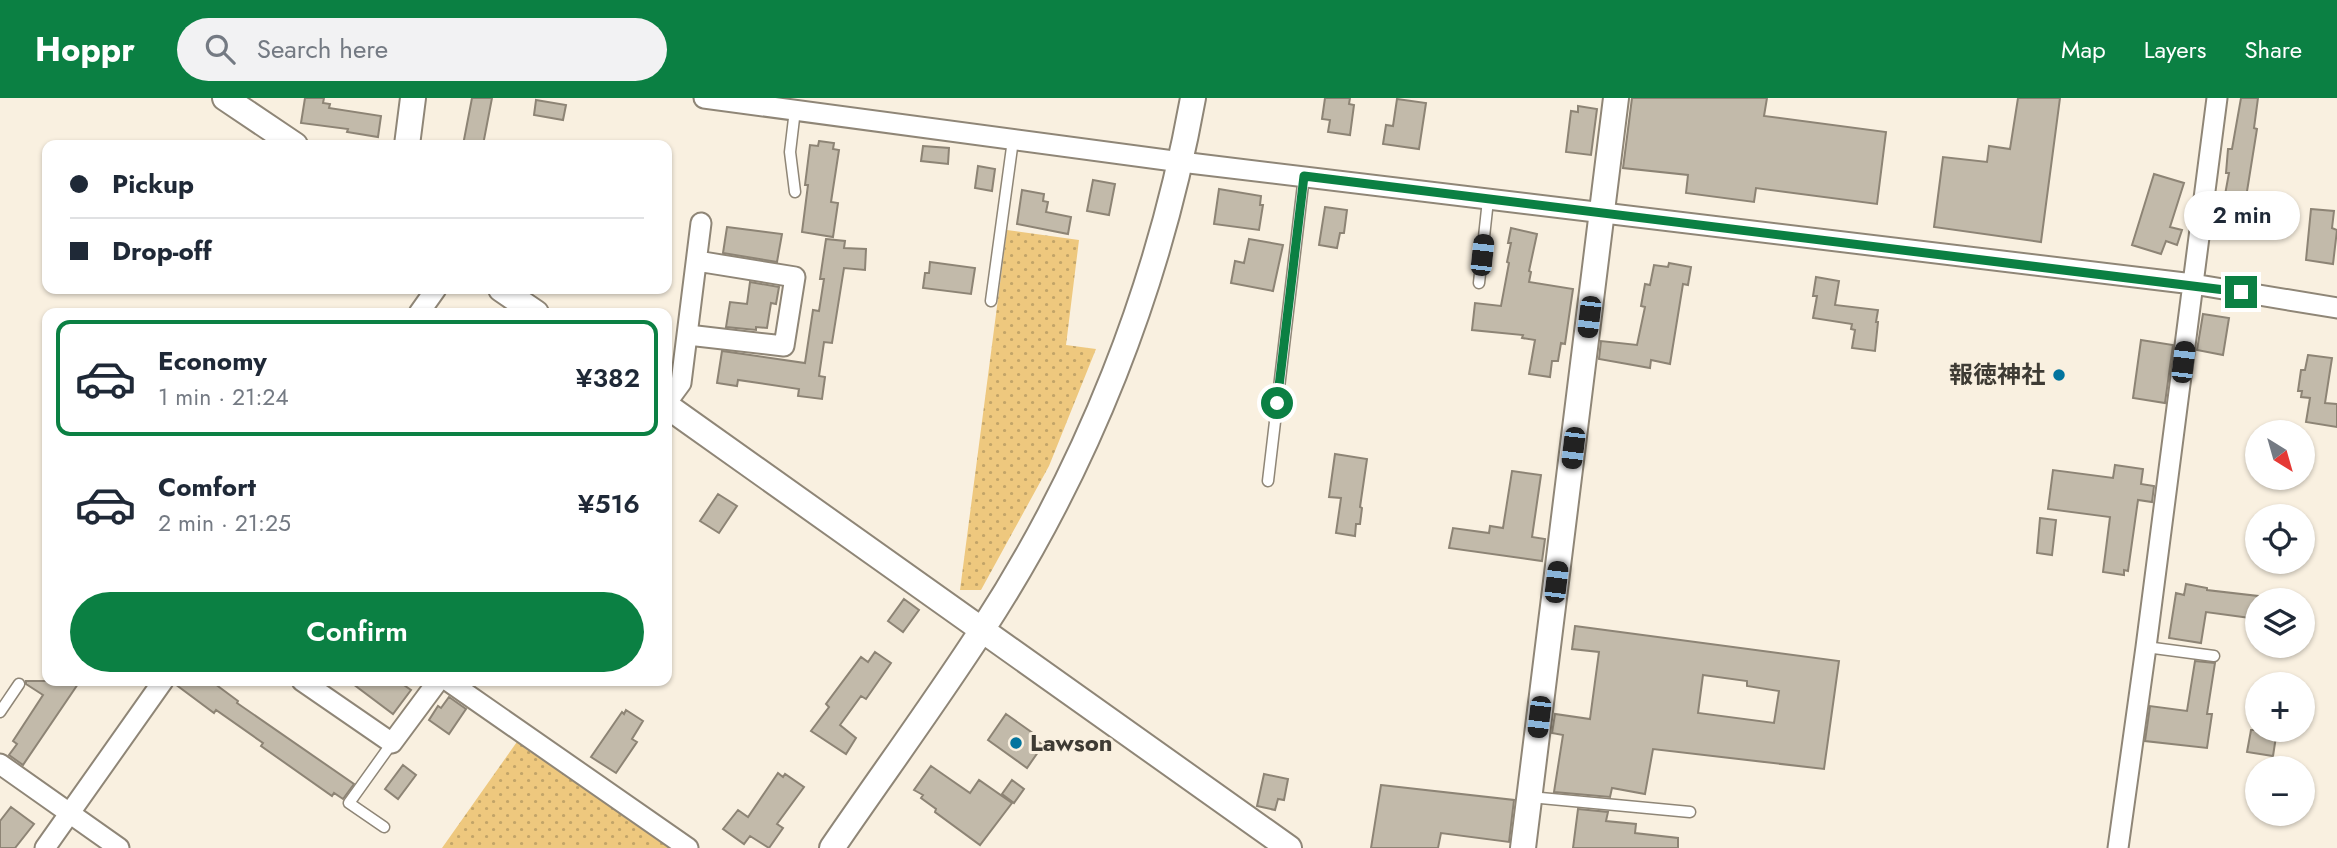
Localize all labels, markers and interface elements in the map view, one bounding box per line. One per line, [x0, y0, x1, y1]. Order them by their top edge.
search box [177, 18, 667, 81]
text: Hoppr [35, 26, 135, 73]
icon: search [201, 30, 239, 68]
text: Search here [257, 30, 388, 68]
text: Map [2061, 32, 2106, 67]
text: Layers [2144, 32, 2206, 67]
text: Share [2244, 32, 2302, 67]
text: Pickup [112, 165, 194, 203]
callout: 2 min [2183, 190, 2299, 240]
text: 2 min [2212, 198, 2272, 232]
text: Drop-off [112, 232, 212, 270]
car [1470, 233, 1495, 277]
route end [2225, 276, 2257, 308]
car [1577, 295, 1602, 339]
car [2171, 340, 2196, 384]
text: Economy [158, 342, 267, 380]
icon: car [74, 347, 137, 410]
place label: 報徳神社 [1949, 357, 2045, 392]
text: ¥382 [576, 359, 640, 397]
marker: 報徳神社 [2051, 367, 2067, 383]
text: 1 min · 21:24 [158, 380, 289, 414]
route start [1261, 387, 1293, 419]
north arrow [2245, 420, 2315, 490]
map controls [2245, 420, 2315, 826]
car [1561, 426, 1586, 470]
text: Comfort [158, 468, 256, 506]
icon: car [74, 473, 137, 536]
text: ¥516 [578, 485, 640, 523]
button: locate [2245, 504, 2315, 574]
text: 2 min · 21:25 [158, 506, 291, 540]
car [1544, 560, 1569, 604]
button: layers [2245, 588, 2315, 658]
button: Confirm [70, 592, 644, 672]
button: + [2245, 672, 2315, 742]
car [1527, 695, 1552, 739]
place label: Lawson [1030, 725, 1113, 760]
marker: Lawson [1008, 735, 1024, 751]
button: − [2245, 756, 2315, 826]

